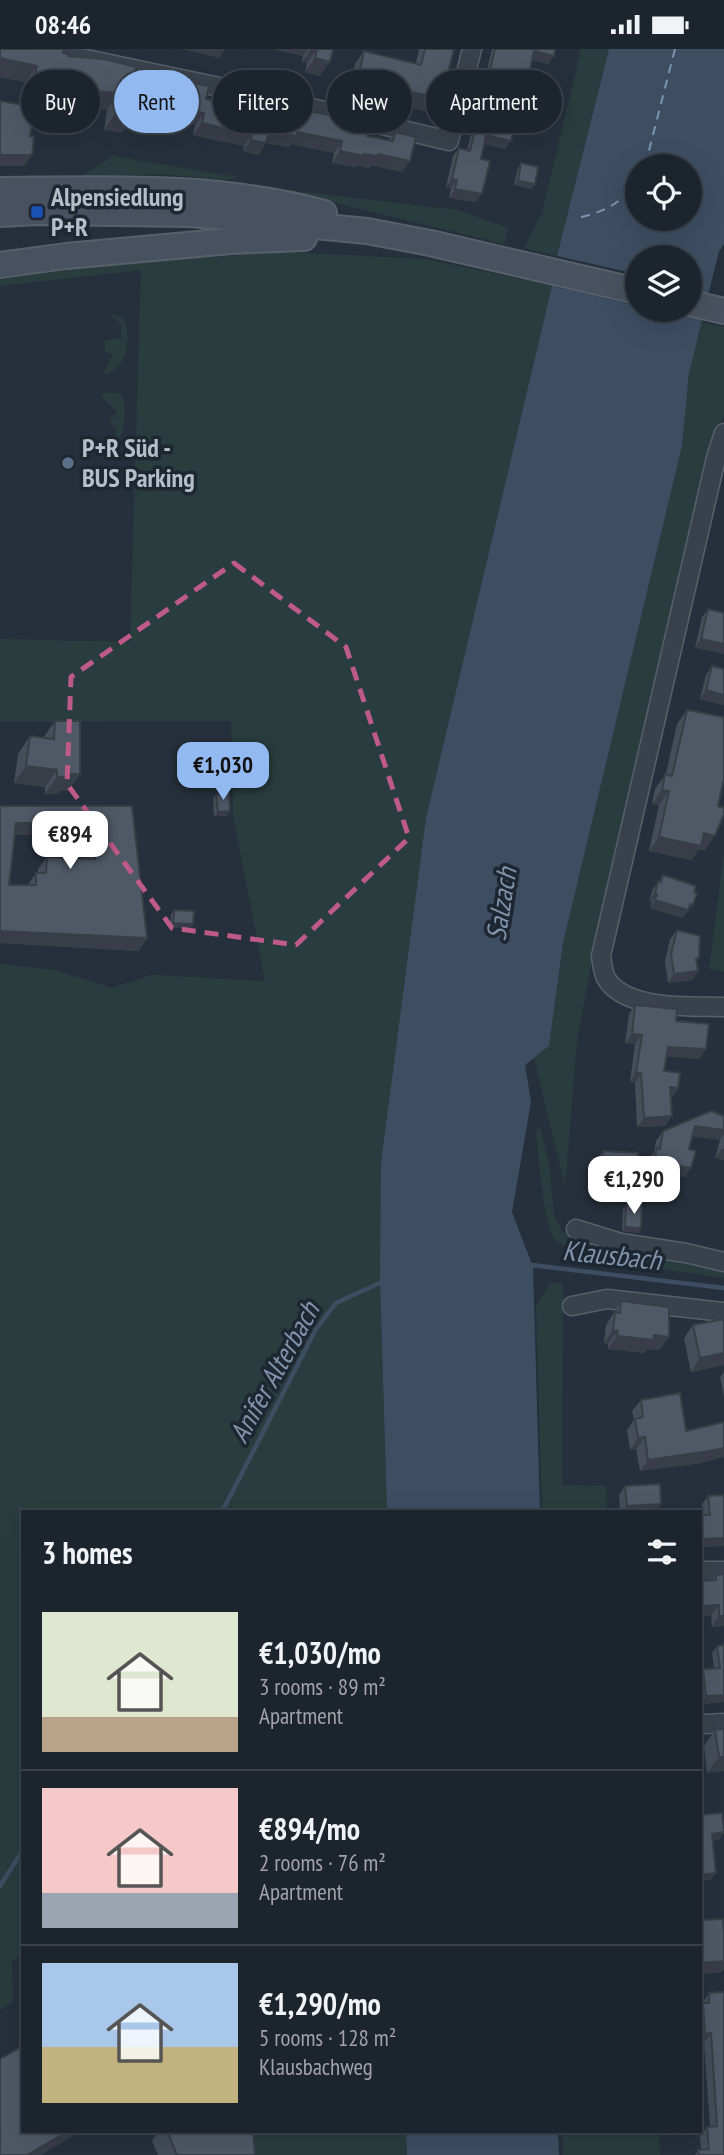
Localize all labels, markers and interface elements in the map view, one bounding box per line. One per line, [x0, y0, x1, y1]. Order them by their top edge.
text: 08:46 [35, 8, 91, 41]
chip: Buy [21, 70, 100, 133]
chip: Rent [114, 70, 199, 133]
chip: Filters [213, 70, 313, 133]
chip: New [327, 70, 412, 133]
chip: Apartment [426, 70, 562, 133]
map controls [625, 154, 702, 322]
button: locate [625, 154, 702, 231]
place label: Alpensiedlung P+R [50, 180, 184, 243]
marker: Alpensiedlung P+R [29, 204, 45, 220]
button: layers [625, 245, 702, 322]
place label: P+R Süd - BUS Parking [82, 431, 195, 494]
marker: P+R Süd - BUS Parking [60, 455, 76, 471]
pin: €1,030 [166, 743, 280, 802]
text: €1,030 [193, 750, 253, 779]
pin: €894 [29, 811, 111, 871]
text: €894 [48, 819, 92, 848]
water label: Salzach [477, 863, 525, 943]
pin: €1,290 [577, 1157, 691, 1216]
text: €1,290 [604, 1164, 664, 1193]
water label: Klausbach [561, 1231, 665, 1278]
water label: Anifer Alterbach [220, 1293, 328, 1449]
text: 3 homes [42, 1533, 133, 1572]
icon: filters [643, 1533, 681, 1571]
text: €1,030/mo [259, 1633, 381, 1672]
icon: home [98, 1640, 182, 1724]
text: 3 rooms · 89 m² [259, 1672, 386, 1701]
text: Apartment [259, 1701, 343, 1730]
text: €894/mo [259, 1809, 360, 1848]
icon: home [98, 1816, 182, 1900]
text: 2 rooms · 76 m² [259, 1848, 386, 1877]
text: Apartment [259, 1877, 343, 1906]
text: €1,290/mo [259, 1984, 381, 2023]
icon: home [98, 1991, 182, 2075]
text: 5 rooms · 128 m² [259, 2023, 396, 2052]
text: Klausbachweg [259, 2052, 373, 2081]

